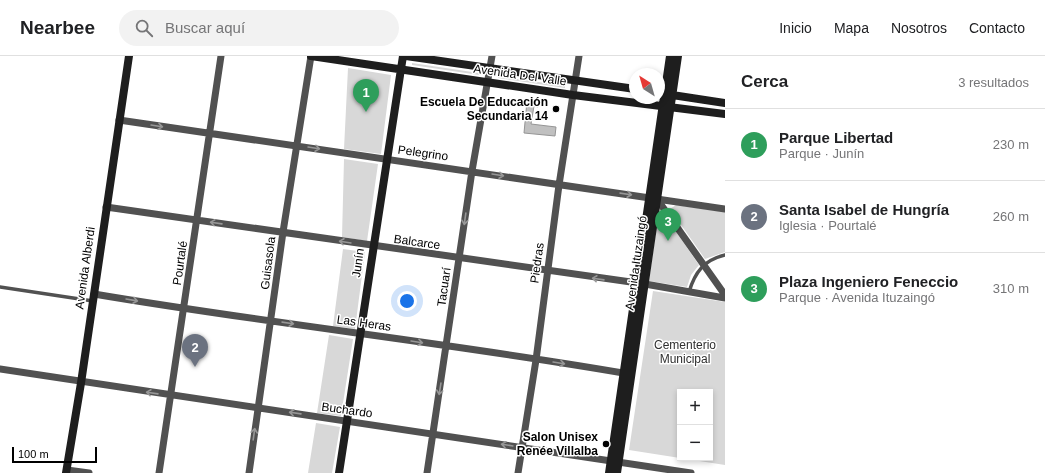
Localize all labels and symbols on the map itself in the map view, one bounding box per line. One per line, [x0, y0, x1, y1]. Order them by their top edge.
street label: Avenida Del Valle [473, 62, 568, 88]
north arrow [629, 68, 665, 104]
pin: 1 [353, 79, 379, 112]
place label: Escuela De Educación Secundaria 14 [420, 95, 548, 123]
marker: Escuela De Educación Secundaria 14 [551, 104, 561, 114]
one-way arrow [151, 122, 164, 130]
street label: Pelegrino [397, 143, 449, 164]
one-way arrow [307, 144, 320, 152]
one-way arrow [491, 171, 504, 179]
one-way arrow [620, 190, 633, 198]
pin: 3 [655, 208, 681, 241]
one-way arrow [461, 212, 469, 225]
street label: Avenida Ituzaingó [622, 215, 650, 311]
one-way arrow [210, 219, 223, 227]
street label: Avenida Alberdi [72, 226, 98, 310]
street label: Balcarce [393, 232, 441, 252]
street label: Guisasola [258, 235, 278, 290]
one-way arrow [339, 238, 352, 246]
street label: Pourtalé [170, 240, 190, 286]
street label: Piedras [527, 242, 547, 284]
street label: Junín [349, 247, 367, 279]
street label: Tacuarí [434, 266, 454, 307]
one-way arrow [592, 275, 605, 283]
your location [397, 291, 417, 311]
one-way arrow [125, 297, 138, 305]
street label: Las Heras [336, 312, 392, 334]
one-way arrow [281, 319, 294, 327]
pin: 2 [182, 334, 208, 367]
one-way arrow [410, 338, 423, 346]
park label: Cementerio Municipal [654, 338, 716, 366]
one-way arrow [552, 359, 565, 367]
one-way arrow [436, 382, 444, 395]
one-way arrow [146, 389, 159, 397]
street label: Buchardo [321, 399, 374, 421]
one-way arrow [289, 409, 302, 417]
one-way arrow [250, 428, 258, 441]
place label: Salon Unisex Renée Villalba [517, 430, 598, 458]
marker: Salon Unisex Renée Villalba [601, 439, 611, 449]
one-way arrow [500, 441, 513, 449]
scale bar [12, 445, 97, 464]

